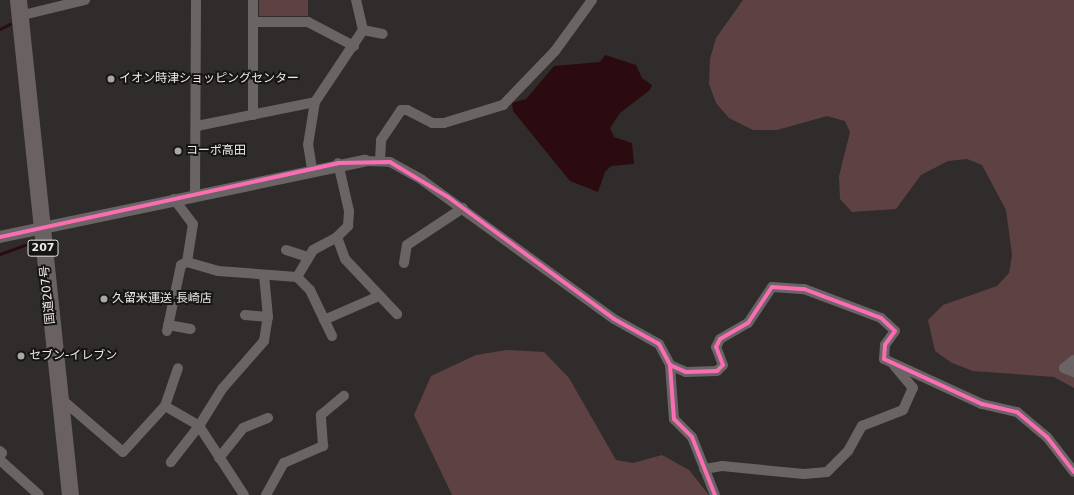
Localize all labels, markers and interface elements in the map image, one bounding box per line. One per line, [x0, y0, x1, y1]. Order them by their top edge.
place label: イオン時津ショッピングセンター [119, 72, 299, 86]
marker: イオン時津ショッピングセンター [106, 74, 116, 84]
place label: コーポ高田 [186, 144, 246, 158]
marker: コーポ高田 [173, 146, 183, 156]
road number: 207 [27, 239, 59, 257]
street label: 国道207号 [38, 265, 58, 325]
place label: 久留米運送 長崎店 [112, 292, 212, 306]
marker: 久留米運送 長崎店 [99, 294, 109, 304]
place label: セブン-イレブン [29, 349, 117, 363]
marker: セブン-イレブン [16, 351, 26, 361]

